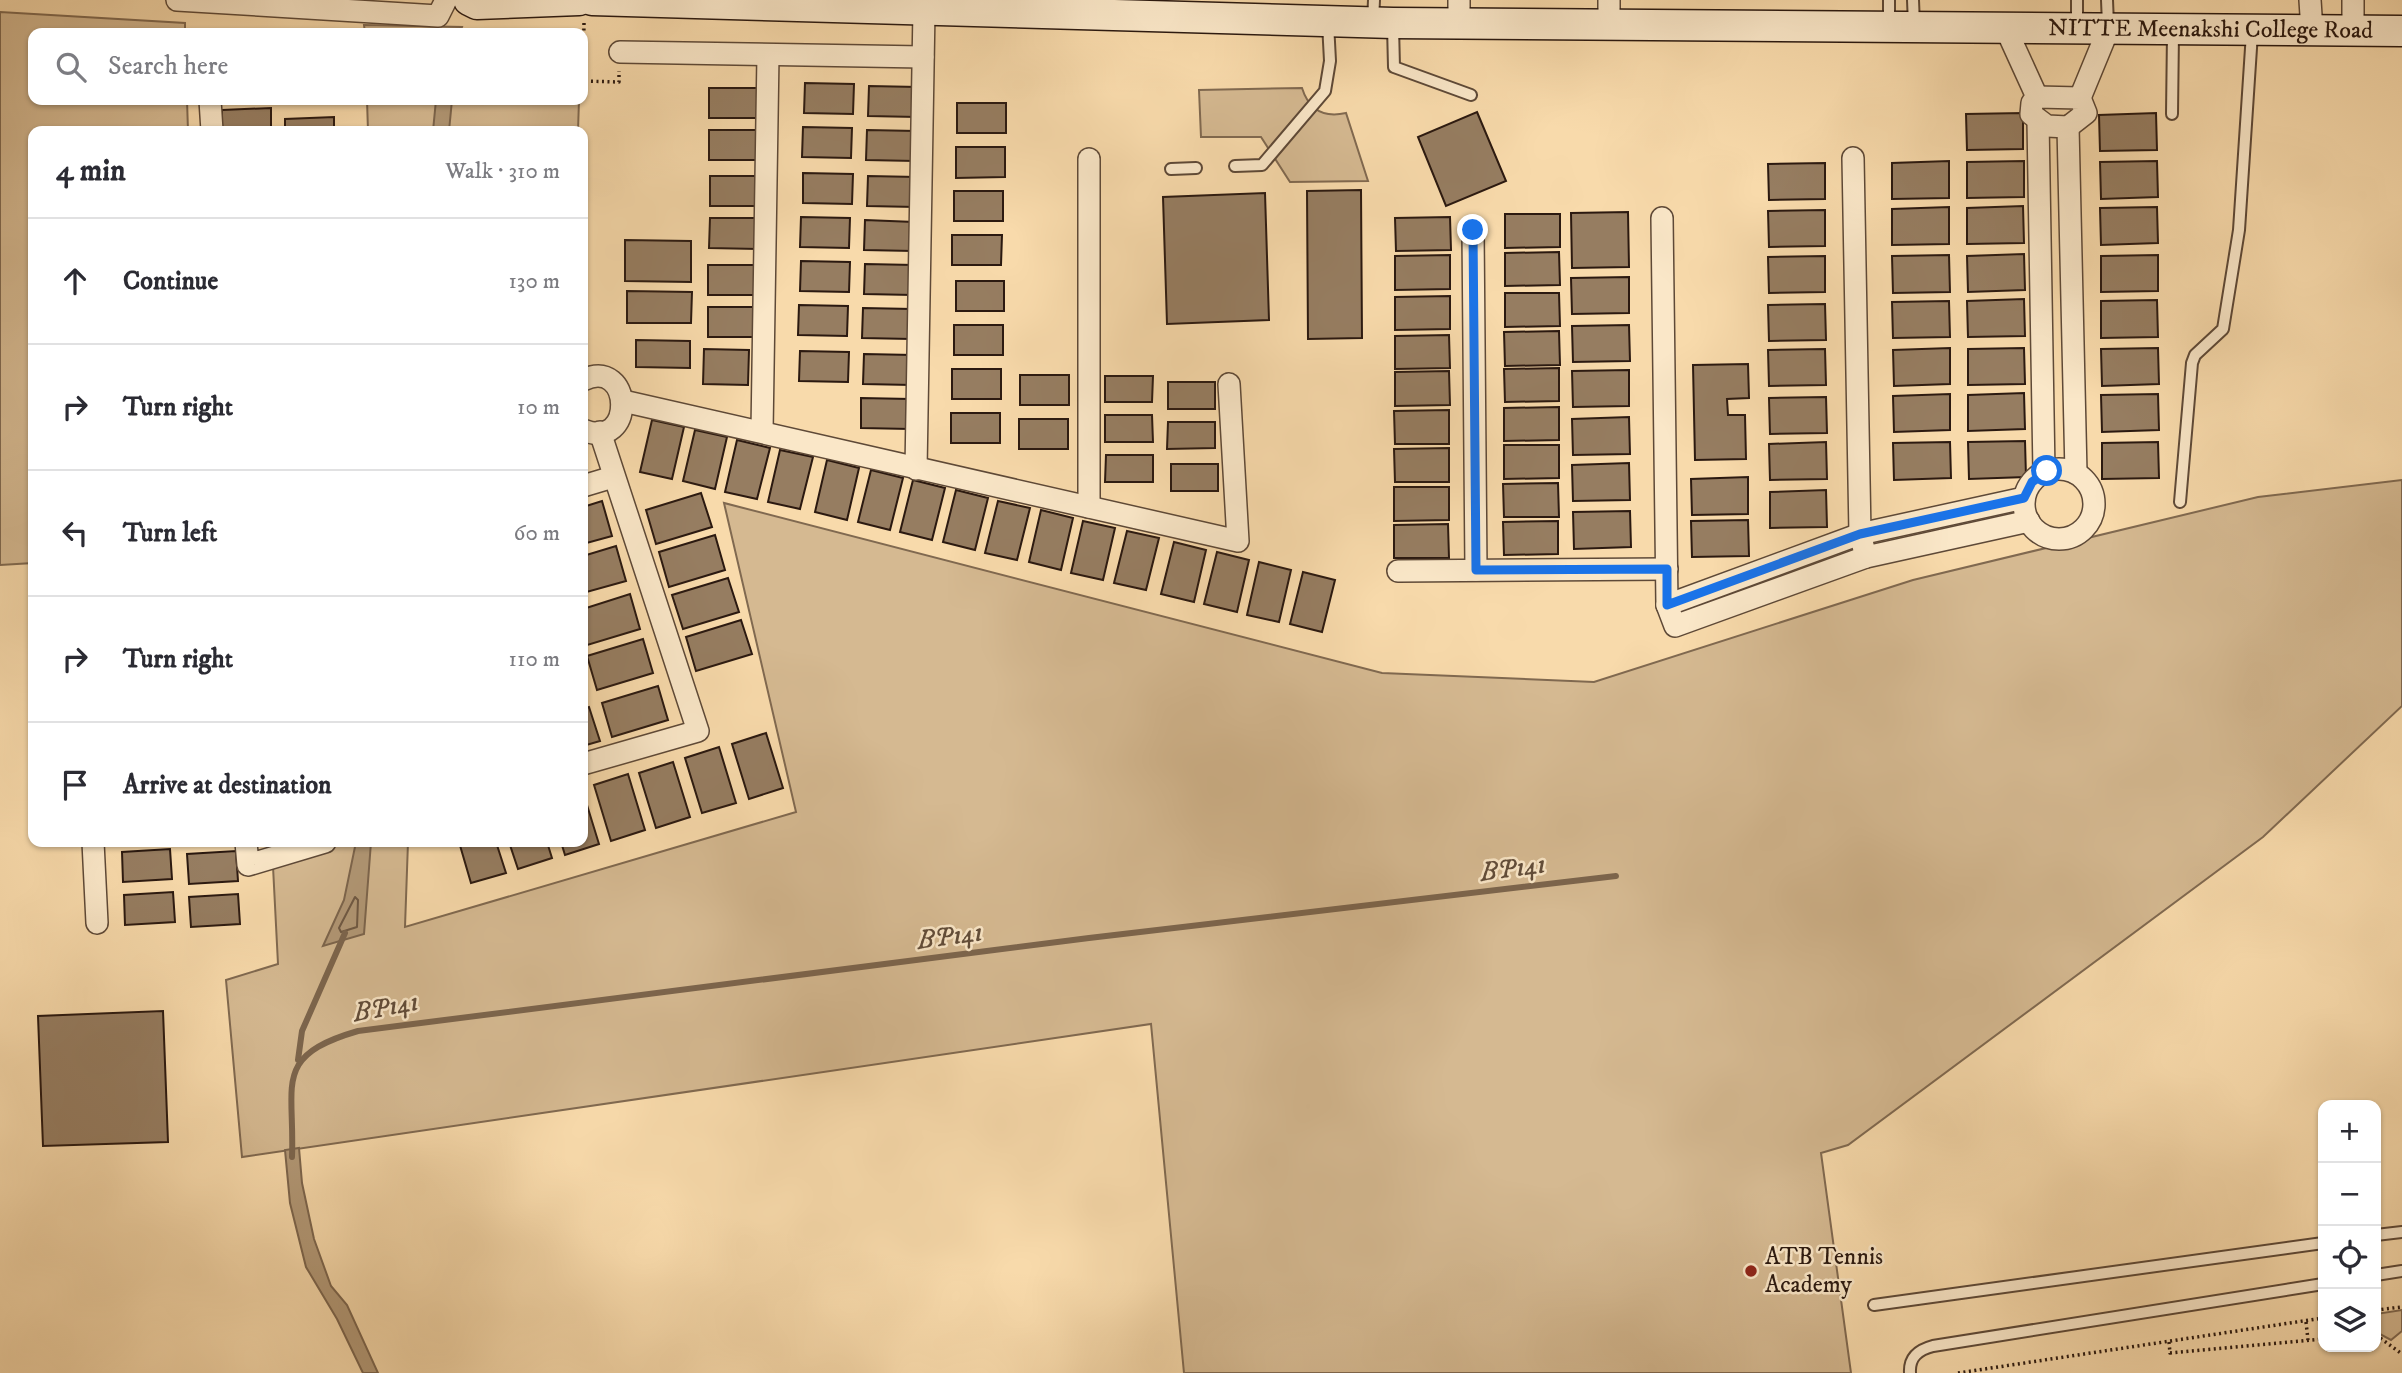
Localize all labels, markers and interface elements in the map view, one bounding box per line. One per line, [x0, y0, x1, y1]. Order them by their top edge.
street label: NITTE Meenakshi College Road [2048, 13, 2373, 46]
search box [28, 28, 588, 105]
icon: search [52, 48, 90, 86]
text: Search here [108, 50, 228, 83]
text: 4 min [56, 153, 126, 190]
text: Walk · 310 m [445, 157, 560, 186]
route end [1457, 214, 1488, 245]
icon: ahead [56, 262, 94, 300]
text: Continue [123, 265, 218, 298]
text: 130 m [508, 267, 560, 296]
icon: right [56, 388, 94, 426]
text: Turn right [123, 391, 233, 424]
text: 10 m [517, 393, 560, 422]
route start [2031, 455, 2062, 486]
icon: left [56, 514, 94, 552]
text: Turn left [123, 517, 217, 550]
text: 60 m [513, 519, 560, 548]
icon: right [56, 640, 94, 678]
text: Turn right [123, 643, 233, 676]
text: 110 m [509, 645, 560, 674]
icon: arrive [56, 766, 94, 804]
text: Arrive at destination [123, 769, 332, 802]
water label: BP141 [1477, 849, 1548, 890]
water label: BP141 [914, 917, 985, 958]
water label: BP141 [350, 986, 421, 1030]
map controls [2318, 1100, 2381, 1352]
button: + [2318, 1100, 2381, 1163]
button: − [2318, 1163, 2381, 1226]
button: locate [2318, 1226, 2381, 1289]
place label: ATB Tennis Academy [1765, 1242, 1883, 1300]
marker: ATB Tennis Academy [1743, 1263, 1759, 1279]
button: layers [2318, 1289, 2381, 1352]

